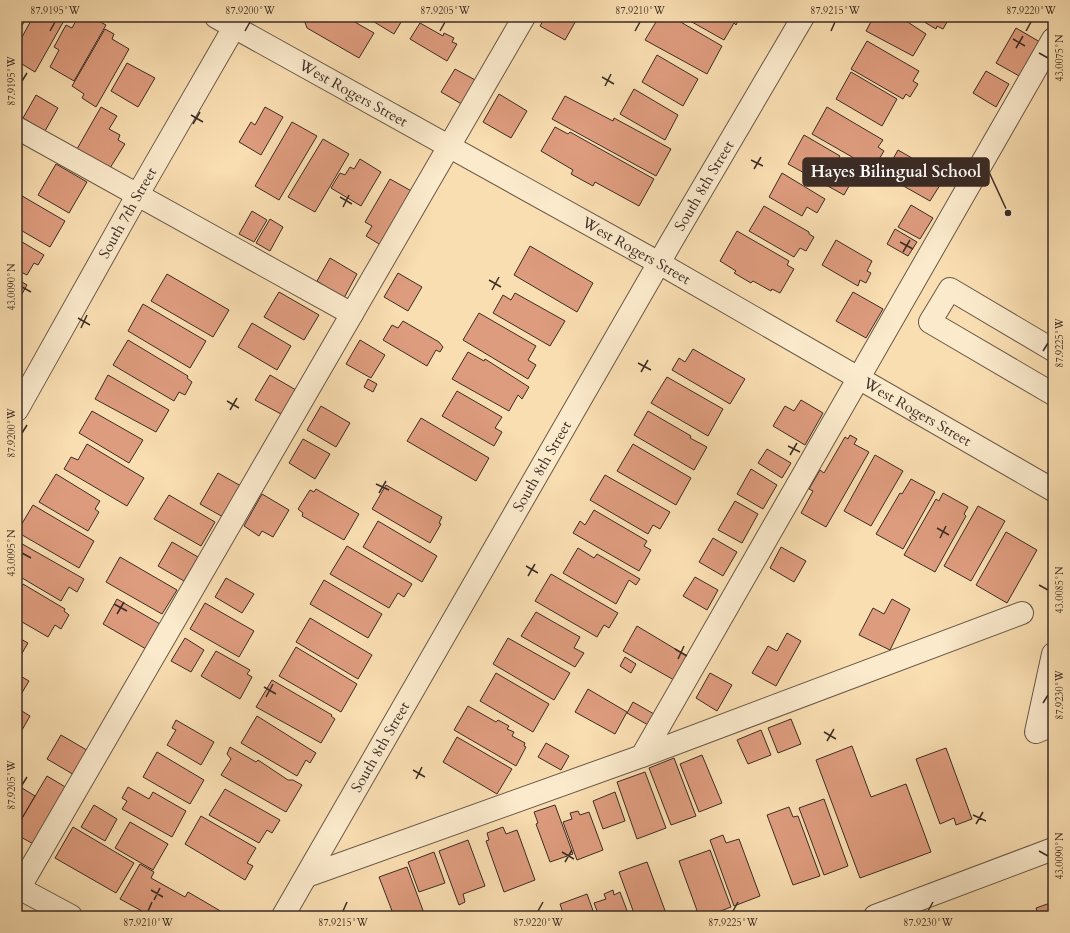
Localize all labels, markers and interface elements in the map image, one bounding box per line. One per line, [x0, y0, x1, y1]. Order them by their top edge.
text: 87.9195°W [30, 4, 81, 18]
text: 87.9200°W [225, 4, 276, 18]
text: 87.9205°W [420, 4, 471, 18]
text: 87.9210°W [615, 4, 666, 18]
text: 87.9215°W [810, 4, 861, 18]
text: 87.9220°W [1006, 4, 1057, 18]
text: 43.0075°N [1053, 34, 1067, 81]
street label: West Rogers Street [294, 54, 411, 132]
text: 87.9195°W [5, 55, 19, 106]
street label: South 8th Street [670, 137, 739, 235]
callout: Hayes Bilingual School [803, 158, 989, 186]
text: Hayes Bilingual School [811, 161, 982, 183]
street label: South 7th Street [94, 163, 161, 262]
street label: West Rogers Street [578, 212, 695, 289]
text: 43.0090°N [5, 263, 19, 310]
text: 87.9225°W [1053, 317, 1067, 368]
street label: West Rogers Street [859, 372, 975, 451]
text: 87.9200°W [5, 407, 19, 458]
street label: South 8th Street [508, 417, 576, 515]
text: 43.0095°N [5, 529, 19, 576]
text: 43.0085°N [1053, 566, 1067, 613]
text: 87.9230°W [1053, 669, 1067, 720]
street label: South 8th Street [346, 698, 414, 796]
text: 87.9205°W [5, 759, 19, 810]
text: 43.0090°N [1053, 832, 1067, 879]
text: 87.9210°W [123, 916, 174, 930]
text: 87.9215°W [318, 916, 369, 930]
text: 87.9220°W [513, 916, 564, 930]
text: 87.9225°W [708, 916, 759, 930]
text: 87.9230°W [903, 916, 954, 930]

